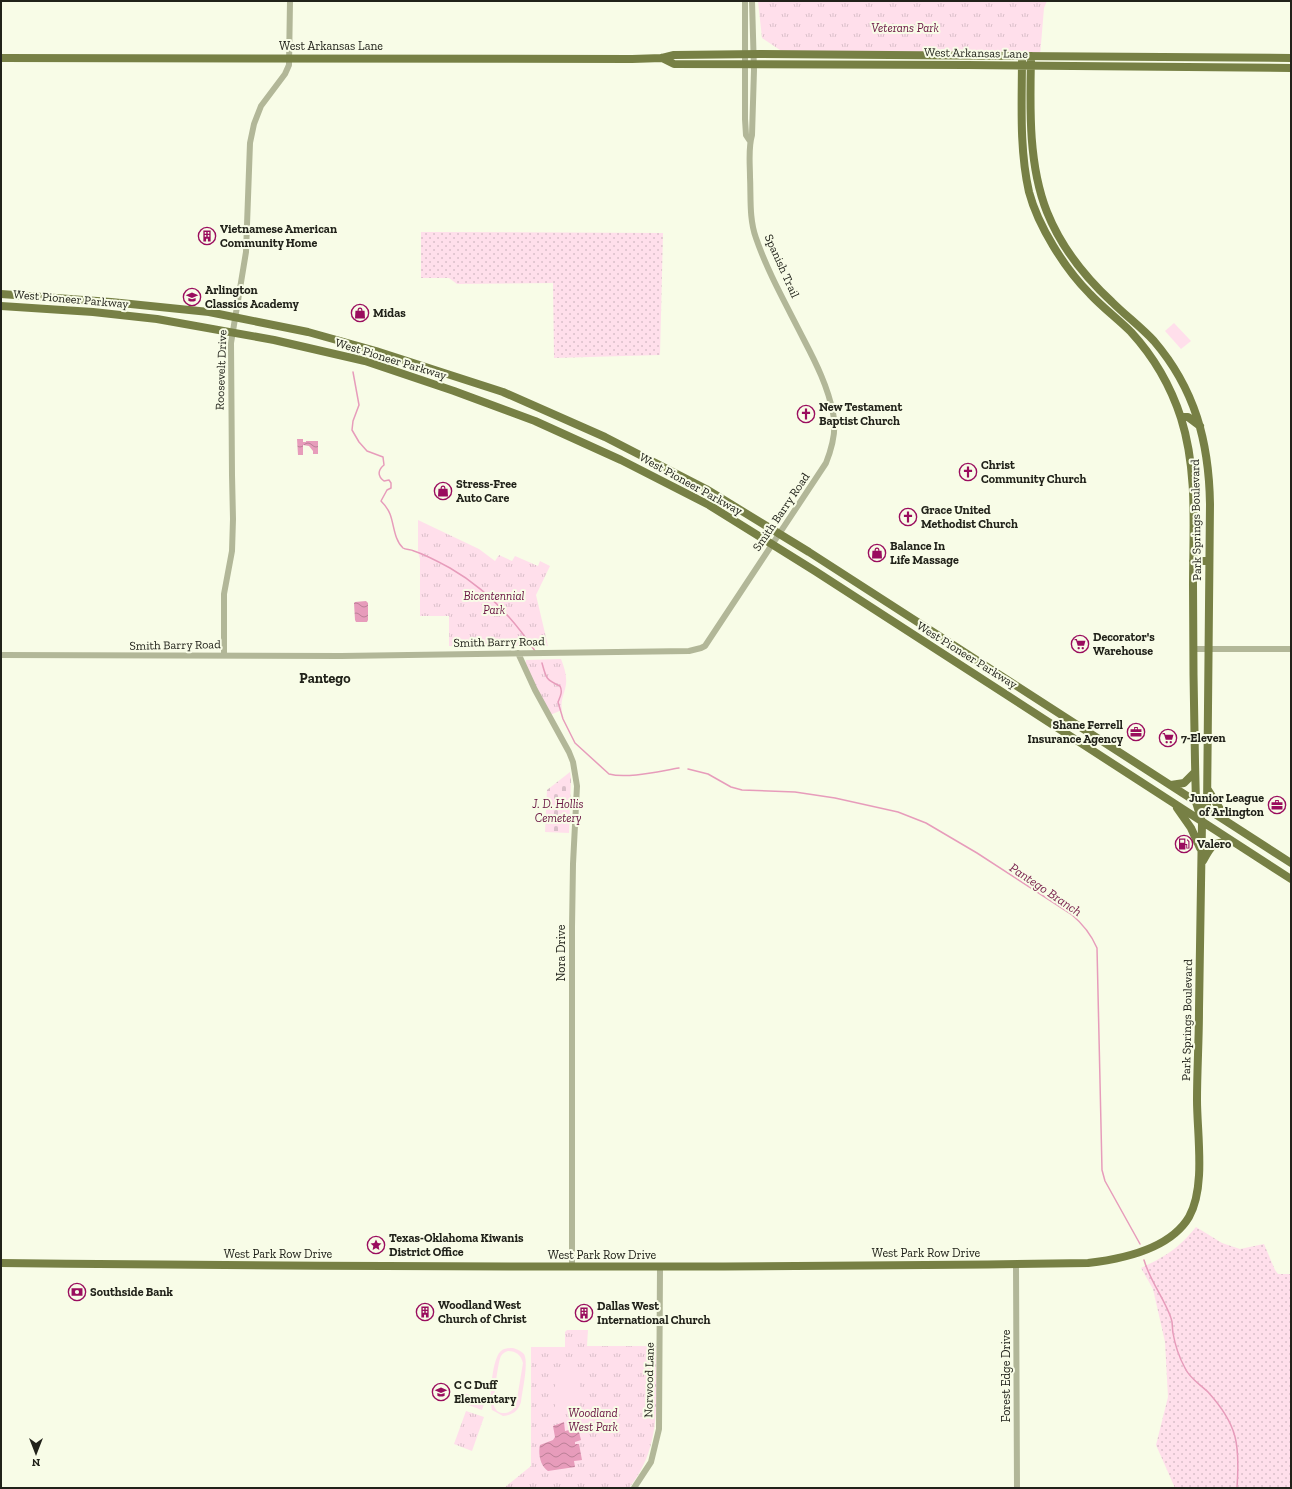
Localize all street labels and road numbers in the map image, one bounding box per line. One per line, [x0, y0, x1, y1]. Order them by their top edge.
street label: West Arkansas Lane [279, 39, 383, 53]
street label: West Arkansas Lane [924, 45, 1028, 61]
street label: Spanish Trail [762, 232, 802, 300]
street label: West Pioneer Parkway [13, 287, 130, 311]
street label: Roosevelt Drive [213, 329, 229, 410]
street label: West Pioneer Parkway [334, 335, 449, 383]
street label: West Pioneer Parkway [637, 450, 746, 519]
street label: Park Springs Boulevard [1188, 459, 1204, 581]
street label: Smith Barry Road [750, 470, 813, 554]
street label: West Pioneer Parkway [914, 618, 1020, 692]
street label: Smith Barry Road [453, 634, 545, 650]
street label: Smith Barry Road [129, 637, 221, 653]
street label: Nora Drive [554, 924, 568, 981]
street label: Park Springs Boulevard [1179, 959, 1195, 1081]
street label: West Park Row Drive [872, 1246, 981, 1260]
street label: West Park Row Drive [224, 1247, 333, 1261]
street label: West Park Row Drive [548, 1248, 657, 1262]
street label: Forest Edge Drive [999, 1329, 1013, 1422]
street label: Norwood Lane [641, 1342, 657, 1418]

